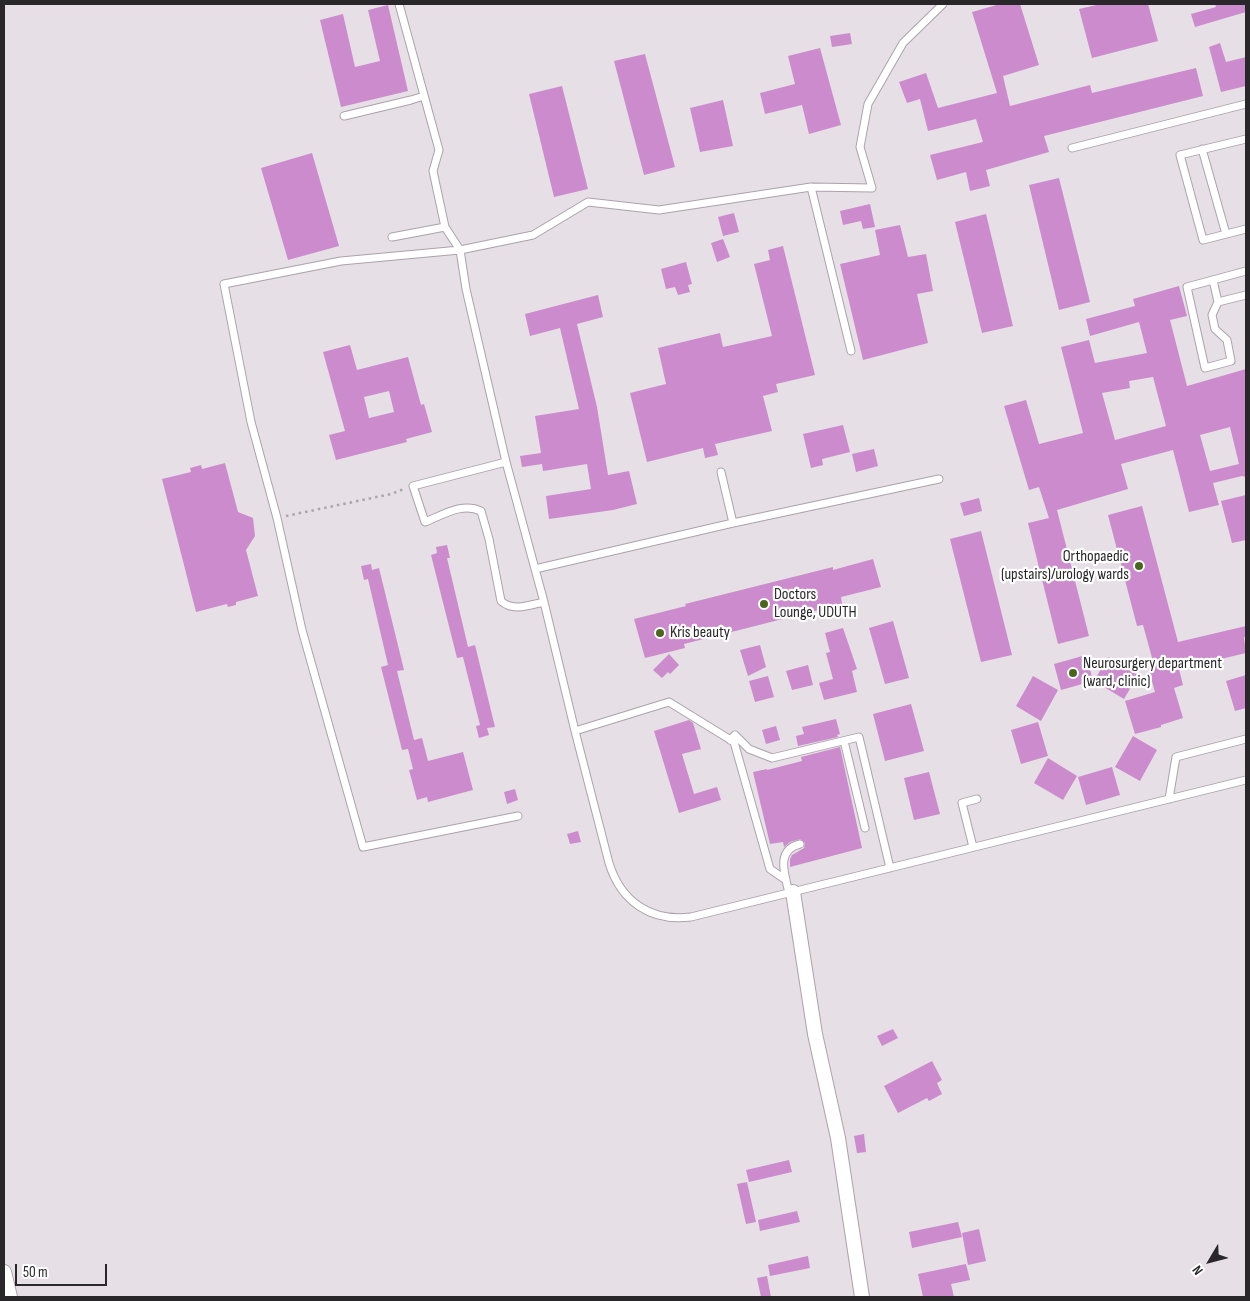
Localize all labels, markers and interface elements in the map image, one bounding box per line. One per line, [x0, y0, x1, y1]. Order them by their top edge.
place label: Orthopaedic (upstairs)/urology wards [1001, 547, 1129, 585]
marker: Orthopaedic (upstairs)/urology wards [1133, 560, 1145, 572]
place label: Doctors Lounge, UDUTH [774, 585, 857, 623]
marker: Doctors Lounge, UDUTH [758, 598, 770, 610]
place label: Kris beauty [670, 623, 730, 643]
marker: Kris beauty [654, 627, 666, 639]
place label: Neurosurgery department (ward, clinic) [1083, 654, 1222, 692]
marker: Neurosurgery department (ward, clinic) [1067, 667, 1079, 679]
north arrow [1185, 1236, 1235, 1286]
scale bar [18, 1254, 110, 1286]
text: N [1189, 1262, 1207, 1278]
text: 50 m [23, 1263, 48, 1282]

